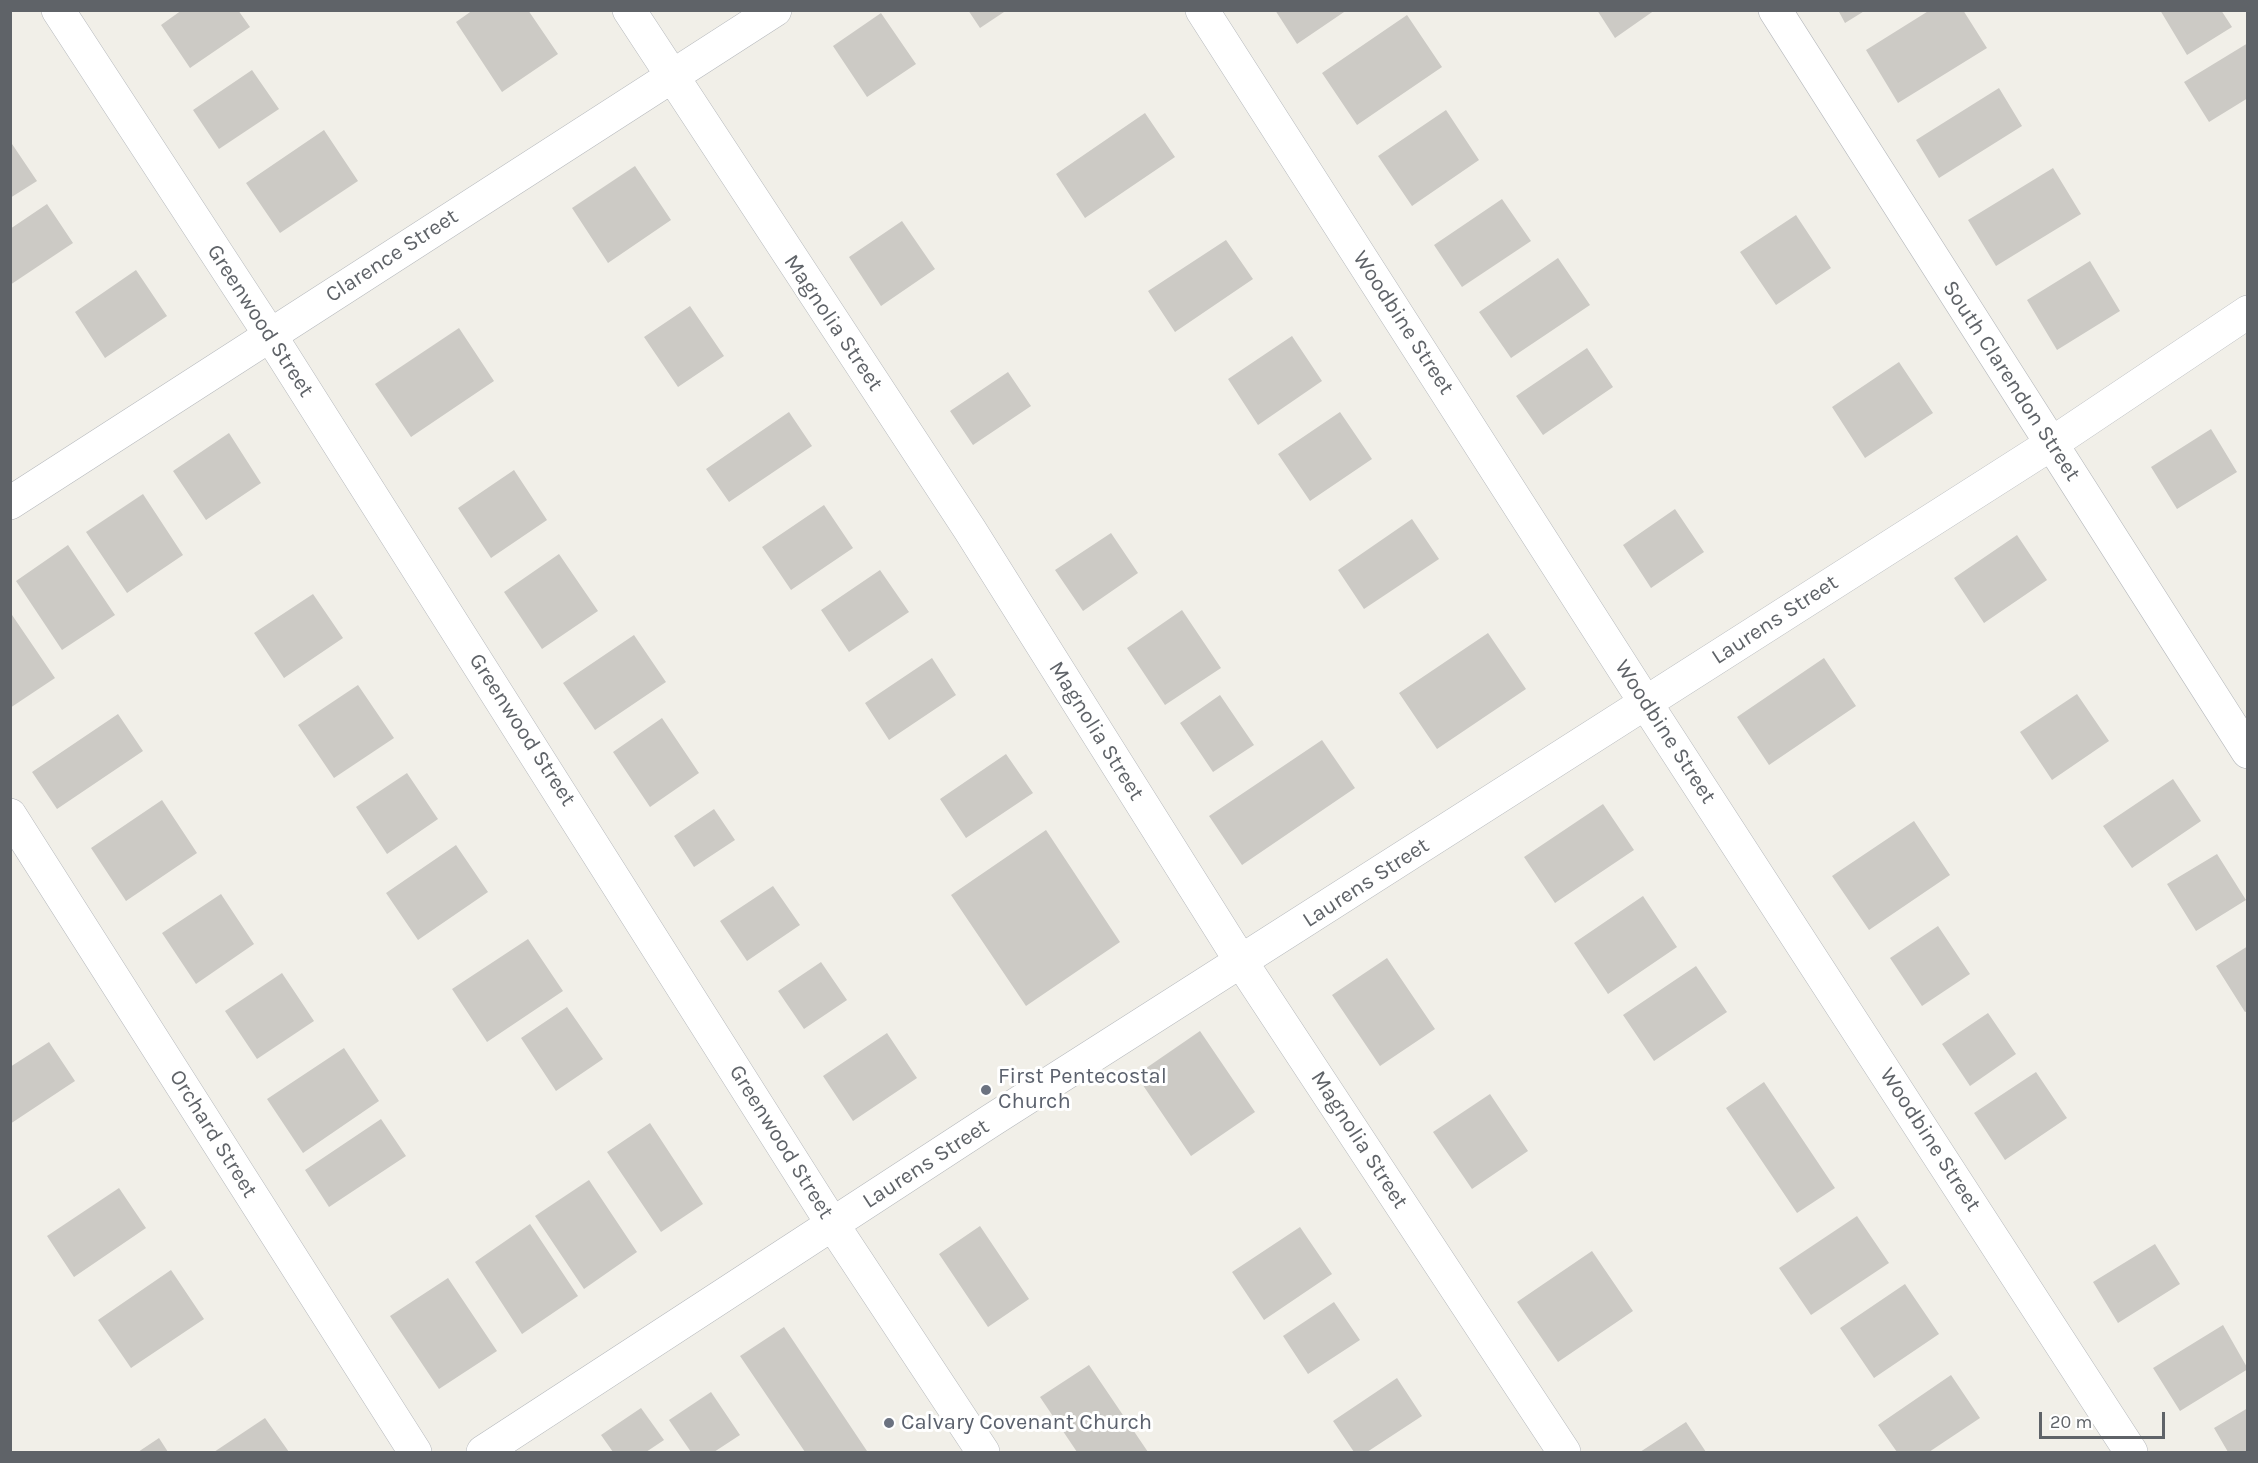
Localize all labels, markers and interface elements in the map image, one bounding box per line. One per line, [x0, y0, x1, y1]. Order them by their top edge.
street label: Clarence Street [321, 203, 463, 309]
street label: Greenwood Street [201, 240, 319, 402]
street label: Woodbine Street [1347, 246, 1459, 400]
street label: Magnolia Street [778, 250, 888, 396]
street label: South Clarendon Street [1936, 276, 2086, 486]
street label: Laurens Street [1707, 569, 1843, 671]
street label: Greenwood Street [463, 649, 581, 811]
street label: Woodbine Street [1609, 655, 1721, 809]
street label: Magnolia Street [1043, 657, 1149, 805]
street label: Laurens Street [1298, 832, 1434, 934]
street label: Greenwood Street [723, 1060, 839, 1224]
street label: Woodbine Street [1874, 1063, 1986, 1217]
place label: First Pentecostal Church [998, 1064, 1167, 1116]
street label: Orchard Street [163, 1065, 263, 1203]
street label: Magnolia Street [1305, 1066, 1413, 1214]
marker: First Pentecostal Church [979, 1083, 993, 1097]
street label: Laurens Street [858, 1113, 994, 1215]
scale bar [2042, 1400, 2168, 1438]
place label: Calvary Covenant Church [901, 1410, 1152, 1436]
text: 20 m [2050, 1411, 2092, 1433]
marker: Calvary Covenant Church [882, 1416, 896, 1430]

